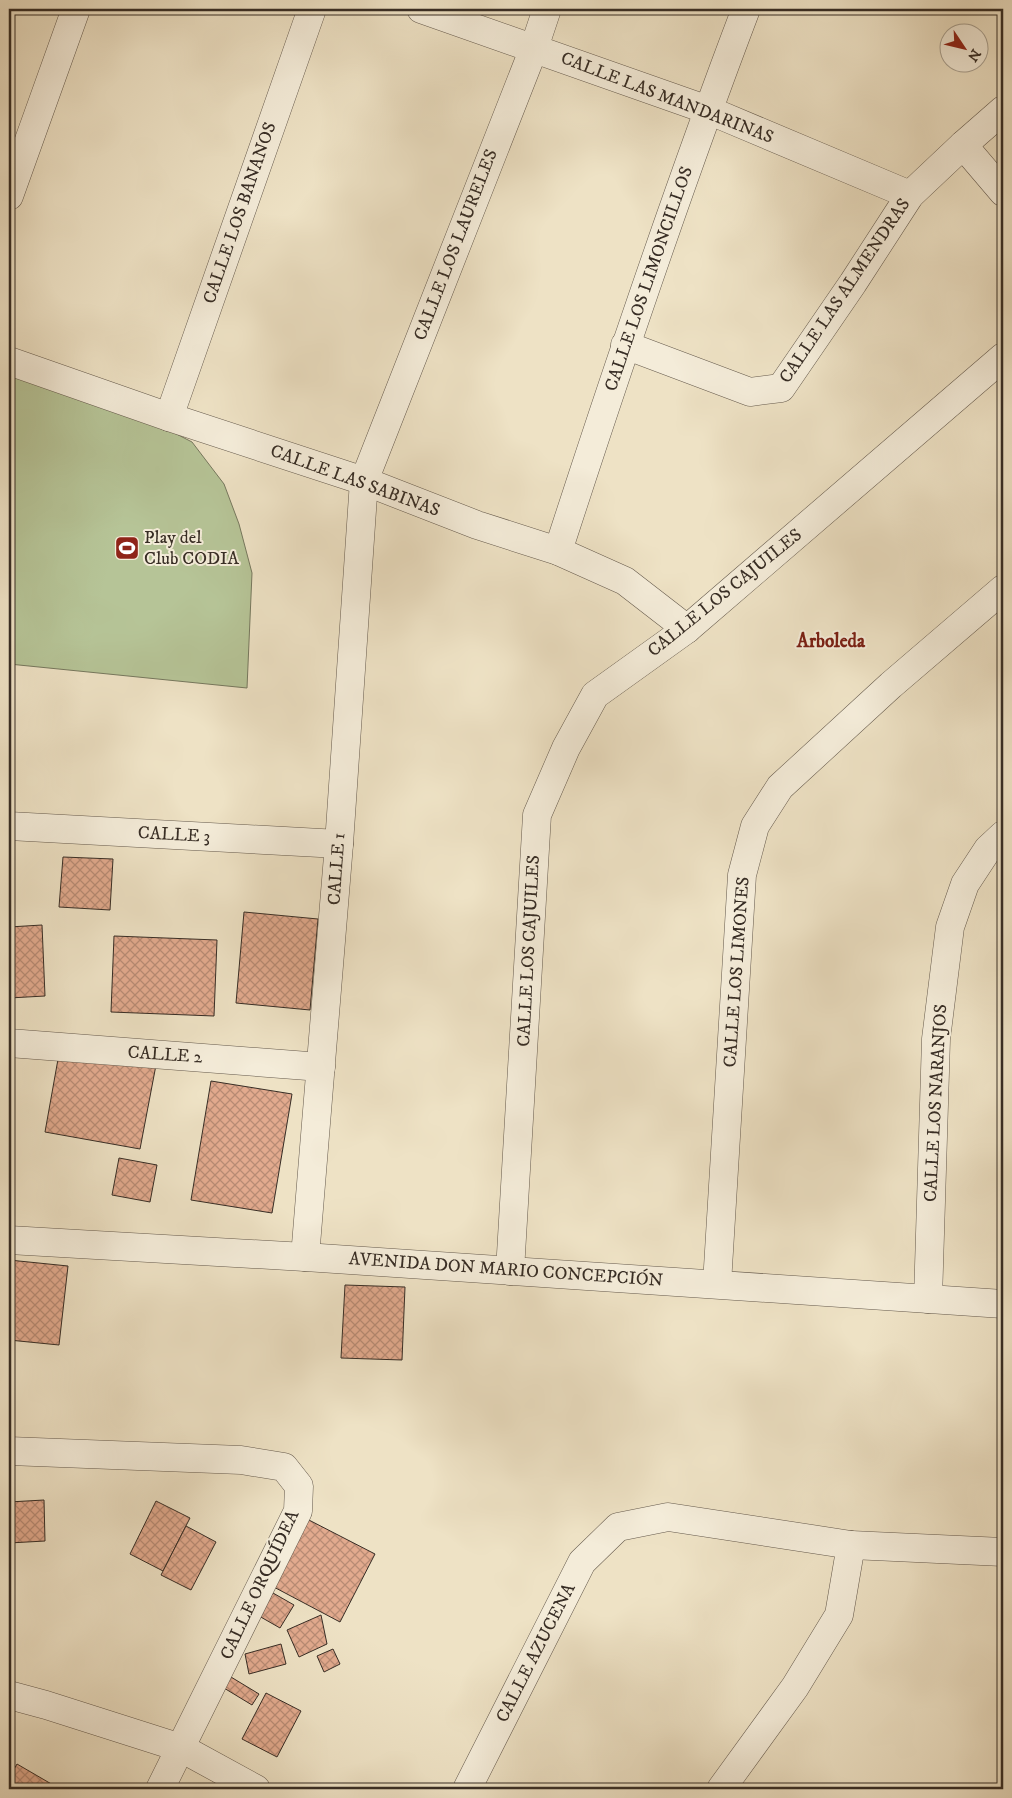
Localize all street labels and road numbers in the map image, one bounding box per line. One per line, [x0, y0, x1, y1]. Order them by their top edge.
street label: CALLE LAS MANDARINAS [558, 47, 776, 149]
street label: CALLE LOS BANANOS [199, 119, 281, 307]
street label: CALLE LOS LAURELES [409, 146, 503, 344]
street label: CALLE LOS LIMONCILLOS [600, 164, 698, 394]
street label: CALLE LAS ALMENDRAS [775, 194, 915, 388]
street label: CALLE LAS SABINAS [267, 440, 443, 522]
street label: CALLE LOS CAJUILES [643, 524, 807, 662]
street label: CALLE 3 [137, 822, 211, 848]
street label: CALLE 1 [323, 832, 351, 906]
street label: CALLE LOS CAJUILES [513, 855, 545, 1047]
street label: CALLE LOS LIMONES [719, 876, 755, 1068]
street label: CALLE LOS NARANJOS [920, 1003, 952, 1203]
street label: CALLE 2 [127, 1041, 203, 1069]
street label: AVENIDA DON MARIO CONCEPCIÓN [348, 1248, 664, 1292]
street label: CALLE ORQUÍDEA [215, 1506, 305, 1663]
street label: CALLE AZUCENA [491, 1579, 581, 1726]

